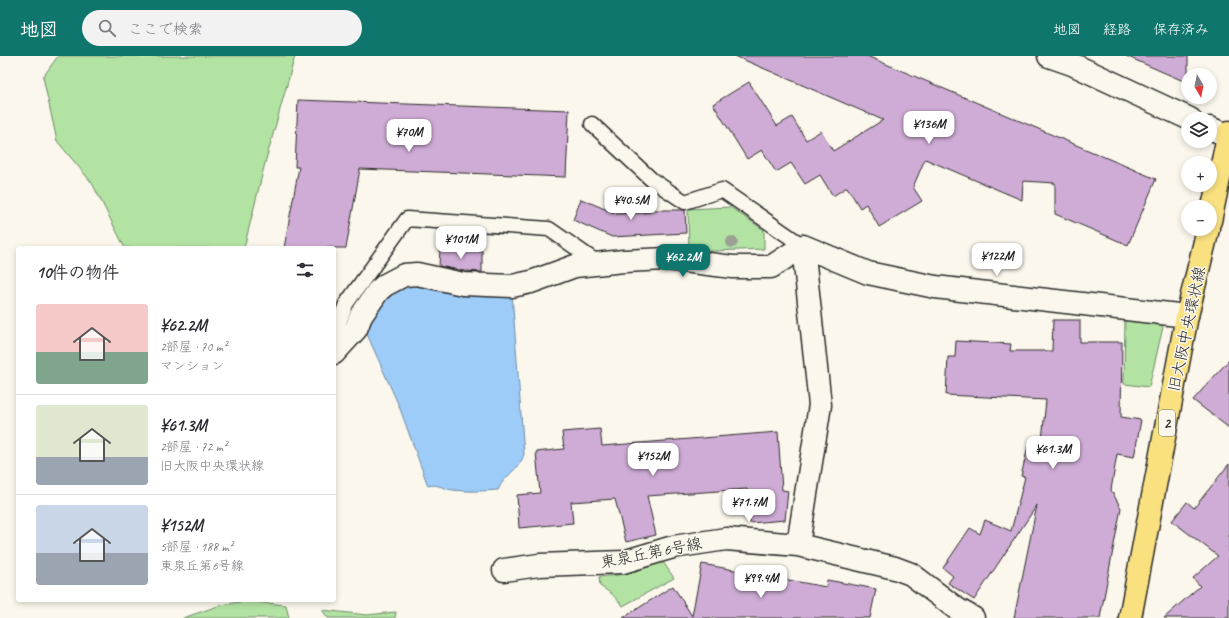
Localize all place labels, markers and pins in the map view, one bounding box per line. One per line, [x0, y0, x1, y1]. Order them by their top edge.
pin: ¥136M [901, 111, 957, 145]
pin: ¥70M [385, 119, 433, 153]
pin: ¥40.5M [598, 187, 664, 221]
pin: ¥101M [433, 226, 489, 260]
pin: ¥122M [969, 243, 1025, 277]
pin: ¥62.2M [650, 244, 716, 278]
pin: ¥61.3M [1020, 436, 1086, 470]
pin: ¥152M [625, 443, 681, 477]
pin: ¥71.7M [716, 489, 782, 523]
pin: ¥99.4M [728, 565, 794, 599]

